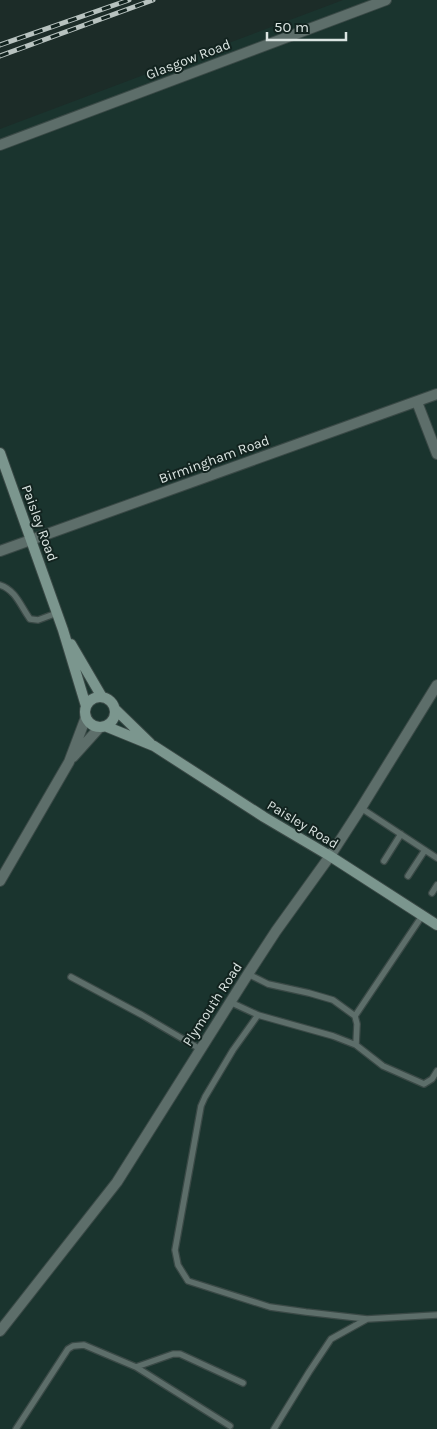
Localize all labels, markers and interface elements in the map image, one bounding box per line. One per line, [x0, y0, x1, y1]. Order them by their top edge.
scale bar [267, 10, 346, 42]
text: 50 m [274, 18, 309, 36]
street label: Glasgow Road [143, 36, 233, 83]
street label: Birmingham Road [157, 432, 272, 487]
street label: Paisley Road [18, 483, 61, 564]
street label: Paisley Road [264, 796, 341, 852]
street label: Plymouth Road [179, 959, 246, 1049]

